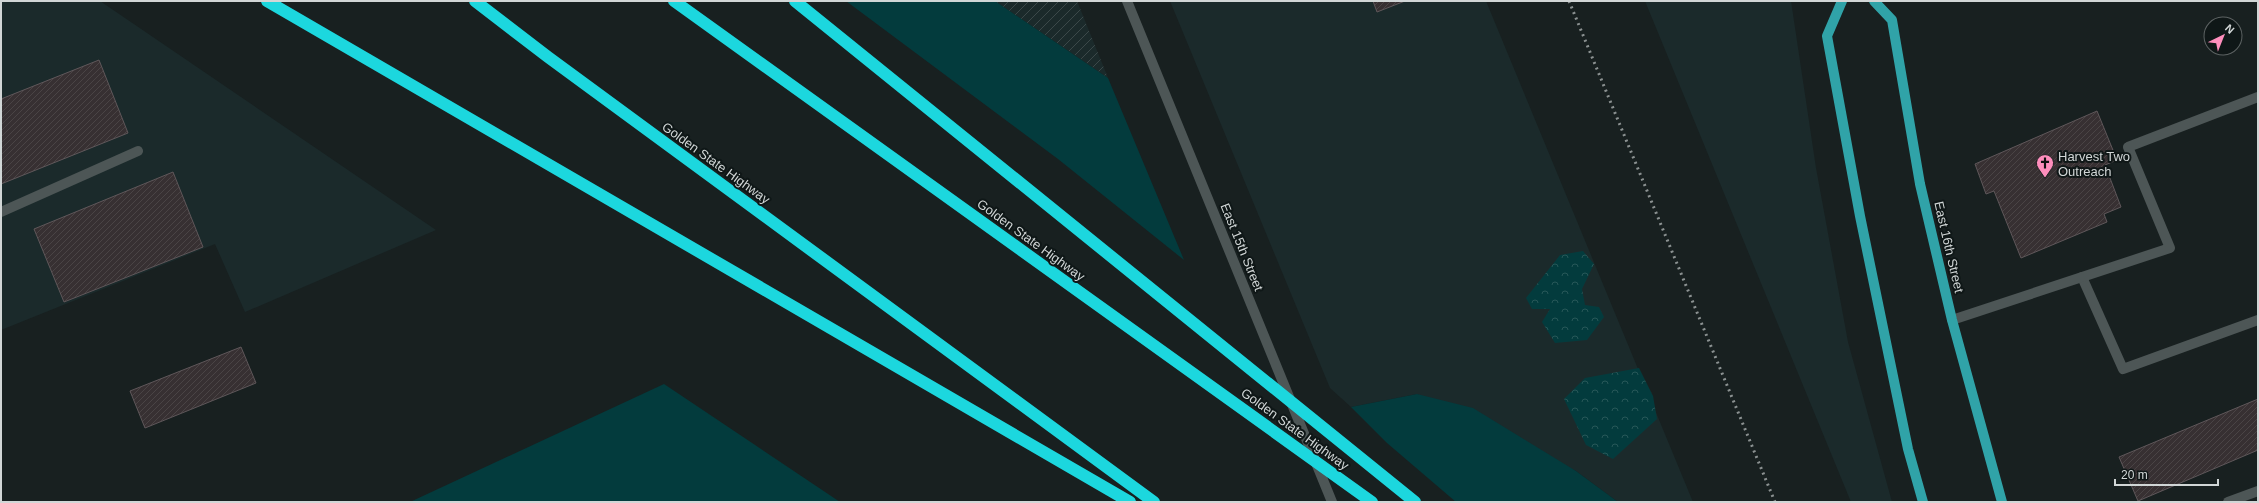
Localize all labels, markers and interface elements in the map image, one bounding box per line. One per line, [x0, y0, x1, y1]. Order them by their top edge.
north arrow [2203, 16, 2243, 56]
text: N [2223, 22, 2237, 36]
street label: Golden State Highway [659, 119, 773, 207]
place label: Harvest Two Outreach [2058, 149, 2130, 179]
church icon: Harvest Two Outreach [2035, 153, 2055, 178]
street label: Golden State Highway [974, 196, 1088, 284]
street label: East 16th Street [1931, 200, 1967, 294]
street label: East 15th Street [1218, 201, 1267, 293]
street label: Golden State Highway [1238, 385, 1352, 473]
scale bar [2115, 461, 2218, 487]
text: 20 m [2121, 468, 2148, 482]

